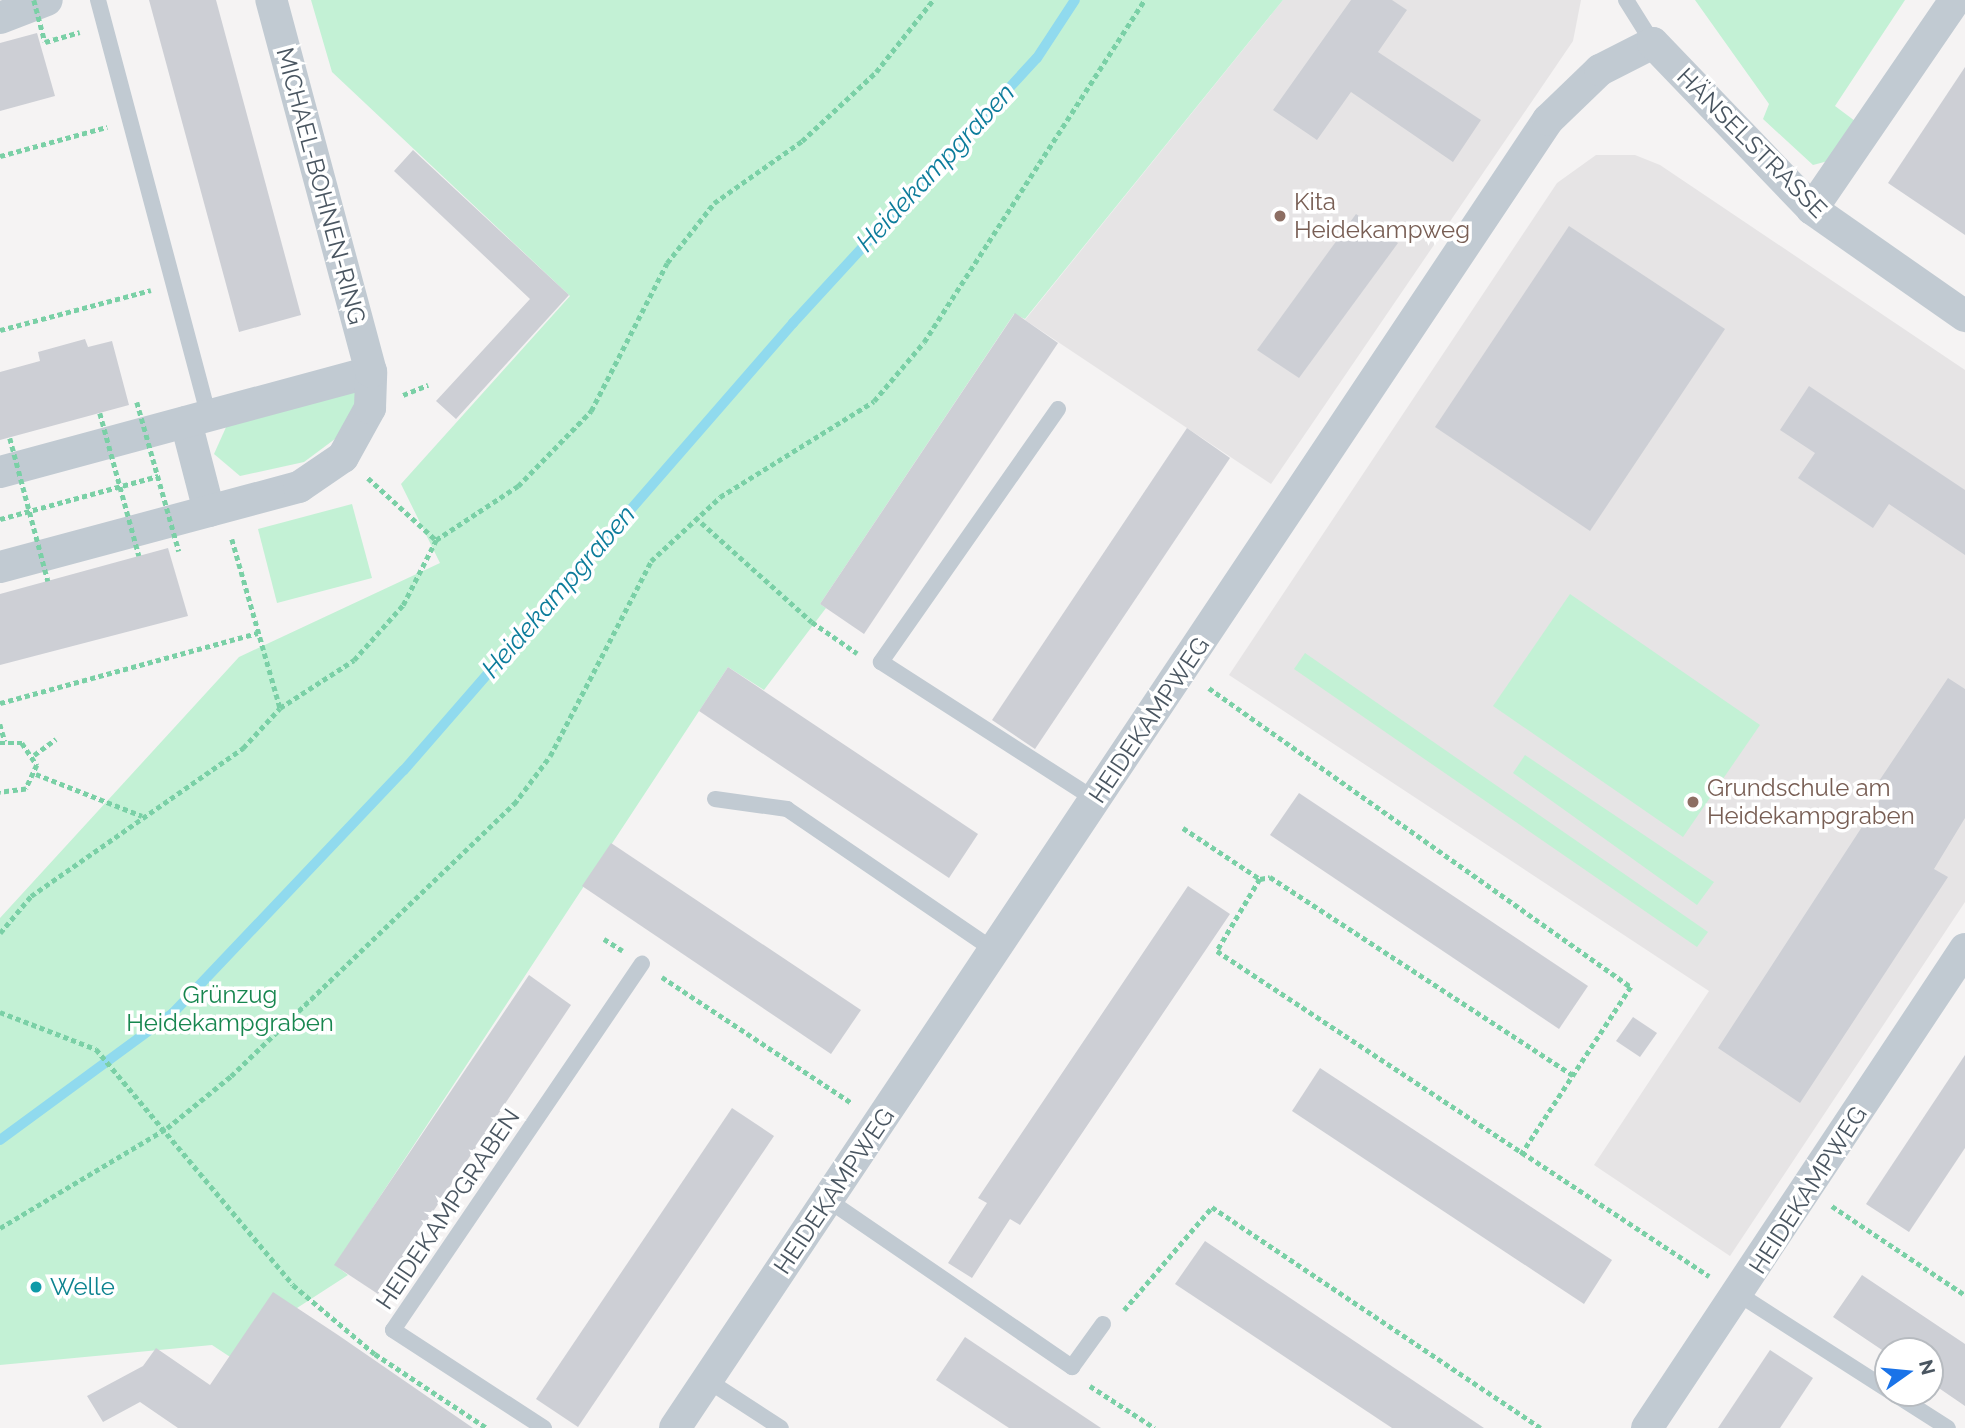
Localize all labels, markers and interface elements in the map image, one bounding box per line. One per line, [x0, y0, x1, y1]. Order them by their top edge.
street label: MICHAEL-BOHNEN-RING [270, 44, 372, 328]
street label: HÄNSELSTRASSE [1671, 62, 1833, 224]
water label: Heidekampgraben [850, 78, 1022, 258]
place label: Kita Heidekampweg [1294, 188, 1470, 244]
marker: Kita Heidekampweg [1272, 208, 1288, 224]
water label: Heidekampgraben [476, 499, 642, 685]
street label: HEIDEKAMPWEG [1083, 632, 1215, 808]
place label: Grundschule am Heidekampgraben [1707, 774, 1915, 830]
marker: Grundschule am Heidekampgraben [1685, 794, 1701, 810]
park label: Grünzug Heidekampgraben [126, 981, 334, 1037]
street label: HEIDEKAMPWEG [1743, 1101, 1873, 1279]
street label: HEIDEKAMPGRABEN [370, 1103, 526, 1315]
street label: HEIDEKAMPWEG [768, 1103, 900, 1279]
place label: Welle [50, 1273, 115, 1301]
marker: Welle [28, 1279, 44, 1295]
north arrow [1874, 1337, 1944, 1407]
text: N [1915, 1357, 1940, 1377]

